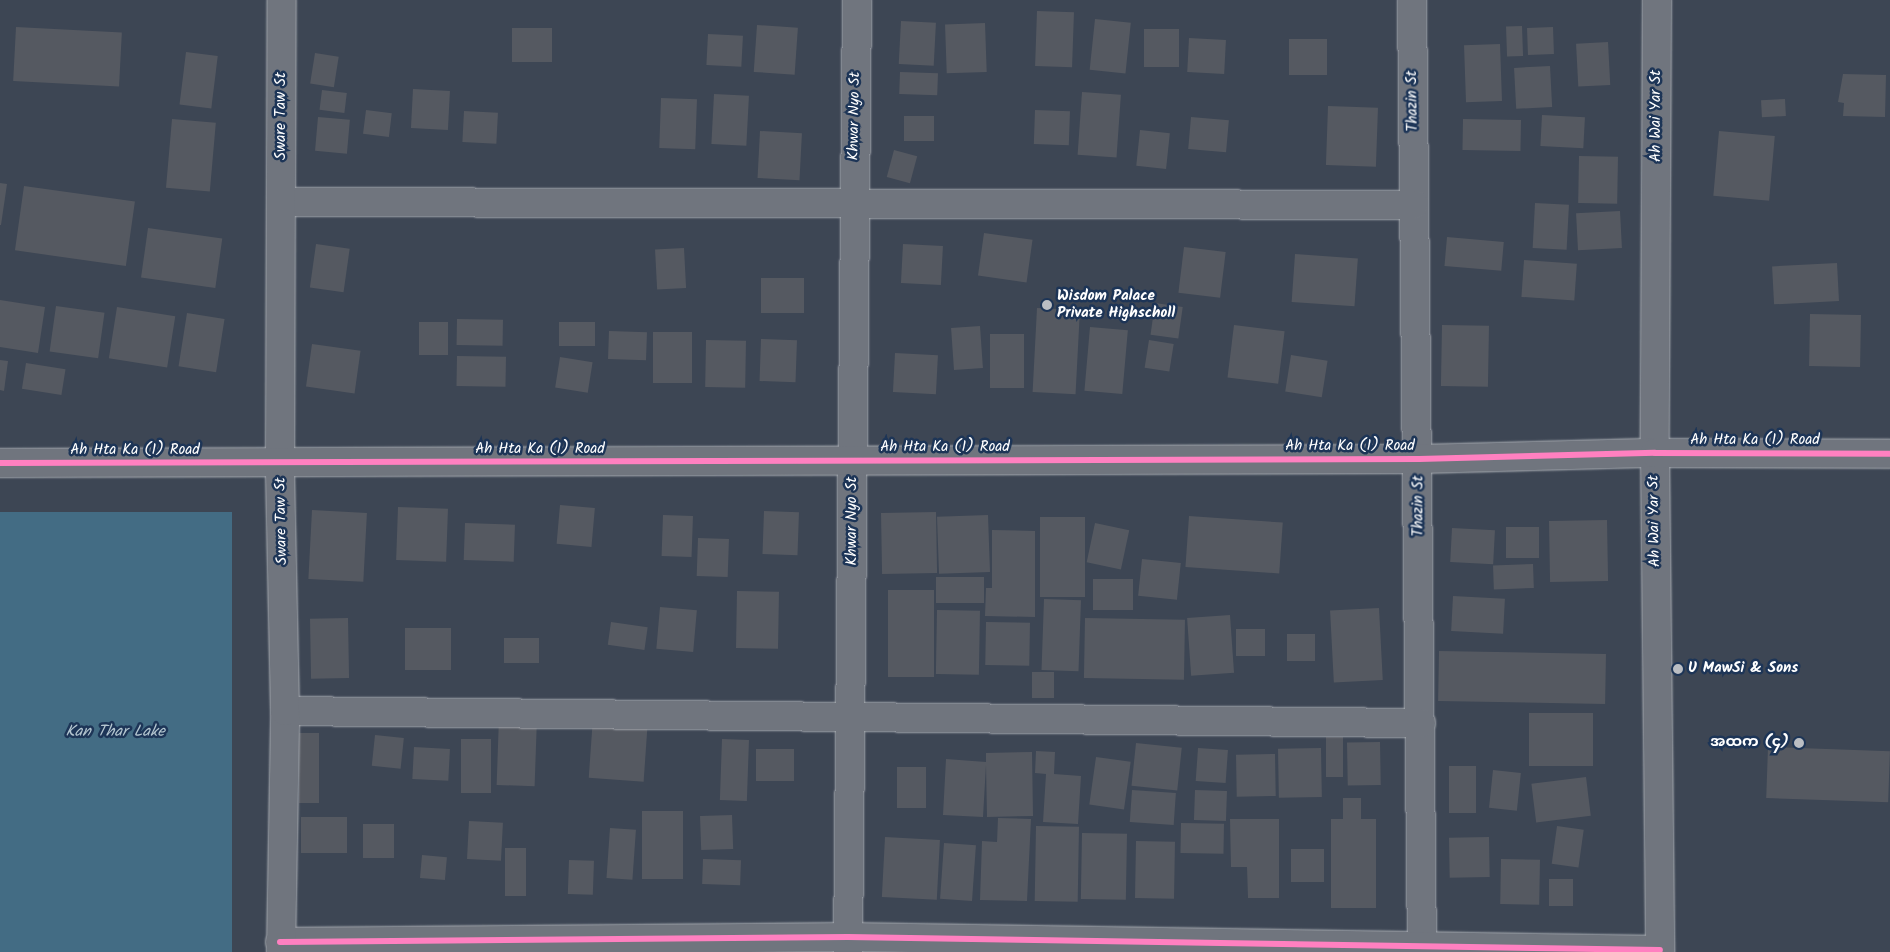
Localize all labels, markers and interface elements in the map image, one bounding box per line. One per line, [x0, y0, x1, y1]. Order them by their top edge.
street label: Thazin St [1403, 70, 1423, 132]
street label: Ah Wai Yar St [1648, 70, 1666, 162]
street label: Khwar Nyo St [845, 71, 865, 161]
street label: Sware Taw St [273, 72, 291, 160]
place label: Wisdom Palace Private Highscholl [1057, 287, 1175, 322]
marker: Wisdom Palace Private Highscholl [1041, 299, 1053, 311]
street label: Ah Hta Ka (1) Road [1690, 432, 1820, 450]
street label: Ah Hta Ka (1) Road [1285, 438, 1415, 456]
street label: Ah Hta Ka (1) Road [880, 439, 1010, 457]
street label: Ah Hta Ka (1) Road [475, 441, 605, 459]
street label: Ah Hta Ka (1) Road [70, 442, 200, 460]
street label: Thazin St [1410, 475, 1428, 537]
street label: Ah Wai Yar St [1645, 475, 1665, 567]
street label: Sware Taw St [272, 477, 292, 565]
street label: Khwar Nyo St [844, 477, 862, 565]
place label: U MawSi & Sons [1688, 660, 1798, 678]
marker: U MawSi & Sons [1672, 663, 1684, 675]
water label: Kan Thar Lake [65, 722, 165, 742]
place label: အထက (၄) [1710, 734, 1789, 752]
marker: အထက (၄) [1793, 737, 1805, 749]

